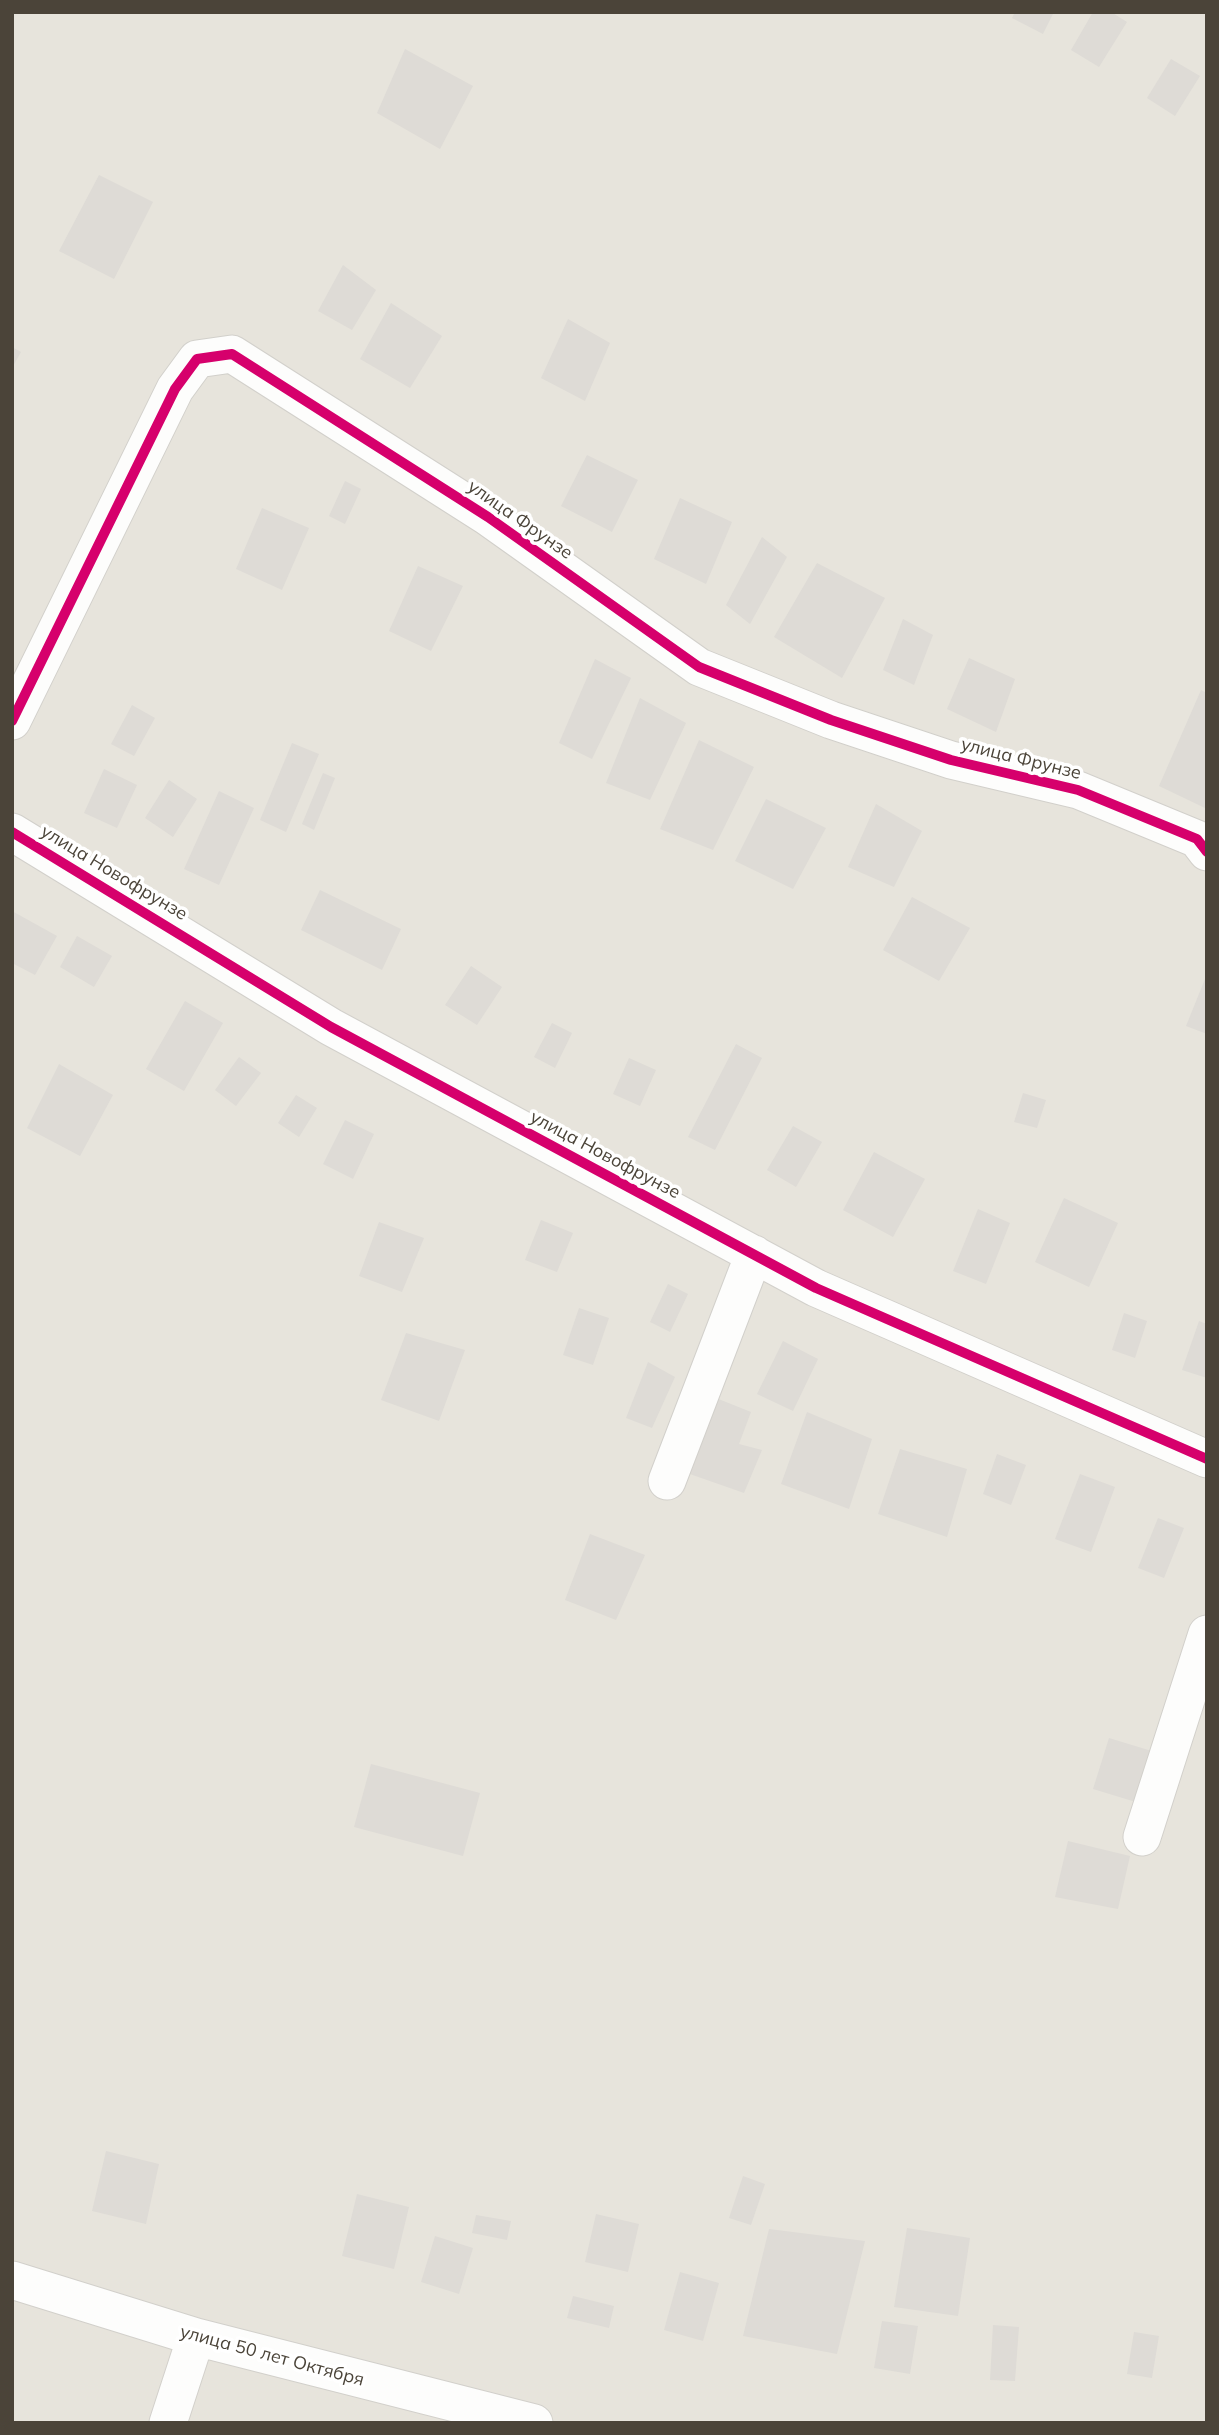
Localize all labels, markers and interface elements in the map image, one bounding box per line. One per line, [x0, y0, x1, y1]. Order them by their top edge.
street label: улица Фрунзе [463, 476, 577, 564]
street label: улица Фрунзе [959, 734, 1083, 784]
street label: улица Новофрунзе [37, 821, 191, 925]
street label: улица Новофрунзе [526, 1106, 684, 1204]
street label: улица 50 лет Октября [178, 2321, 366, 2391]

